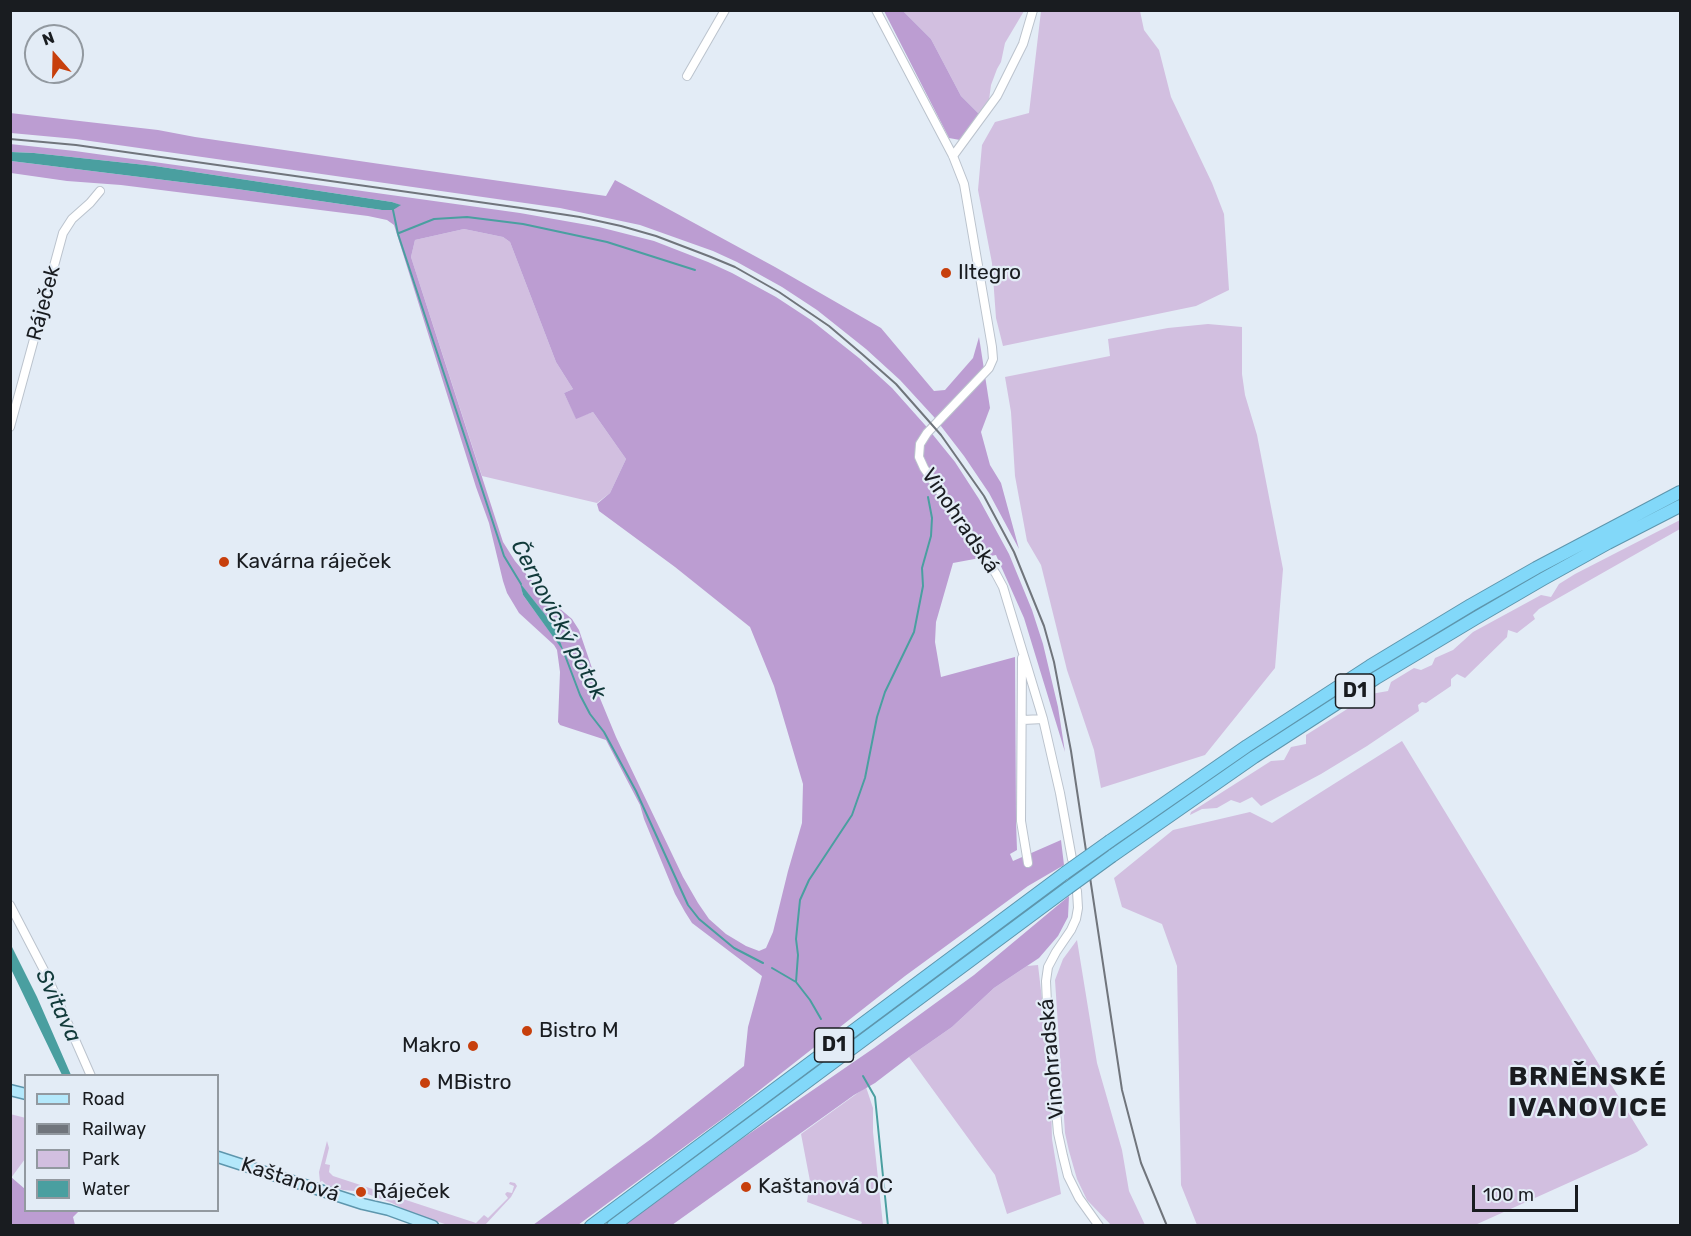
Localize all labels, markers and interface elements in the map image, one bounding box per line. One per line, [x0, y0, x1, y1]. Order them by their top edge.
north arrow [24, 24, 84, 84]
text: N [40, 28, 57, 49]
place label: Iltegro [958, 260, 1021, 286]
street label: Ráječek [22, 263, 66, 343]
marker: Iltegro [939, 266, 953, 280]
street label: Vinohradská [916, 464, 1004, 578]
water label: Černovický potok [505, 536, 611, 704]
place label: Kavárna ráječek [236, 549, 391, 575]
marker: Kavárna ráječek [217, 555, 231, 569]
road number: D1 [1336, 674, 1374, 708]
water label: Svitava [30, 965, 86, 1047]
street label: Vinohradská [1034, 998, 1070, 1120]
place label: Bistro M [539, 1018, 619, 1044]
marker: Bistro M [520, 1024, 534, 1038]
road number: D1 [814, 1028, 854, 1062]
place label: Makro [402, 1033, 461, 1059]
marker: Makro [466, 1039, 480, 1053]
district label: BRNĚNSKÉ IVANOVICE [1508, 1061, 1668, 1124]
place label: MBistro [437, 1070, 512, 1096]
legend [24, 1074, 219, 1212]
marker: MBistro [418, 1076, 432, 1090]
text: Road [82, 1088, 125, 1110]
text: Railway [82, 1118, 146, 1140]
text: Park [82, 1148, 119, 1170]
street label: Kaštanová [238, 1152, 342, 1208]
scale bar [1475, 1173, 1582, 1211]
place label: Kaštanová OC [758, 1174, 893, 1200]
text: Water [82, 1178, 130, 1200]
place label: Ráječek [373, 1179, 450, 1205]
marker: Kaštanová OC [739, 1180, 753, 1194]
text: 100 m [1483, 1184, 1534, 1206]
marker: Ráječek [354, 1185, 368, 1199]

